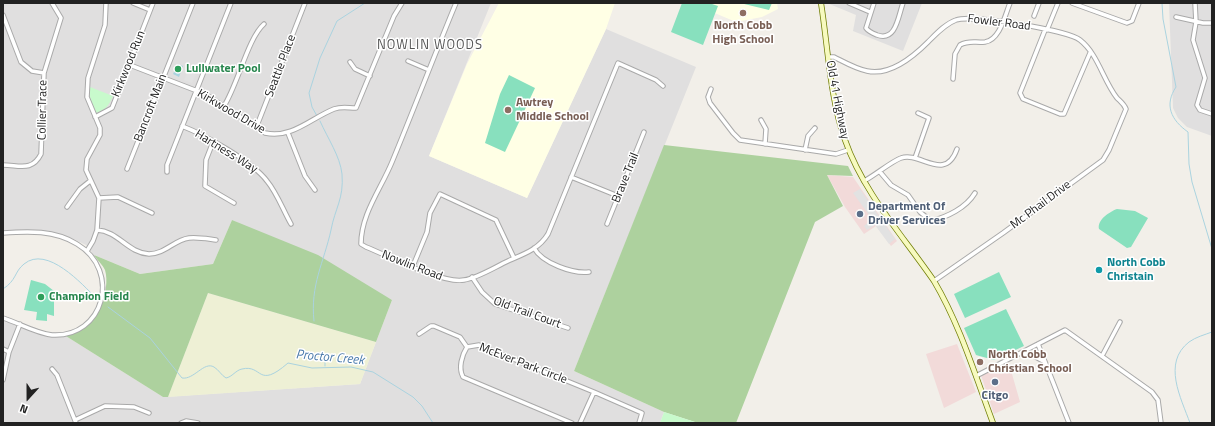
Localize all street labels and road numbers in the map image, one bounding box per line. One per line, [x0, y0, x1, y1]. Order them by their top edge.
street label: Fowler Road [967, 12, 1031, 34]
street label: Kirkwood Run [109, 29, 149, 99]
street label: Seattle Place [263, 33, 299, 99]
street label: Old 41 Highway [822, 59, 852, 141]
street label: Bancroft Main [131, 72, 171, 144]
street label: Collier Trace [35, 80, 51, 140]
street label: Kirkwood Drive [194, 87, 268, 137]
street label: Hartness Way [192, 127, 260, 177]
street label: Brave Trail [609, 151, 643, 205]
street label: Mc Phail Drive [1008, 178, 1074, 232]
street label: Nowlin Road [380, 248, 444, 284]
street label: Old Trail Court [491, 294, 563, 332]
street label: McEver Park Circle [477, 341, 569, 387]

